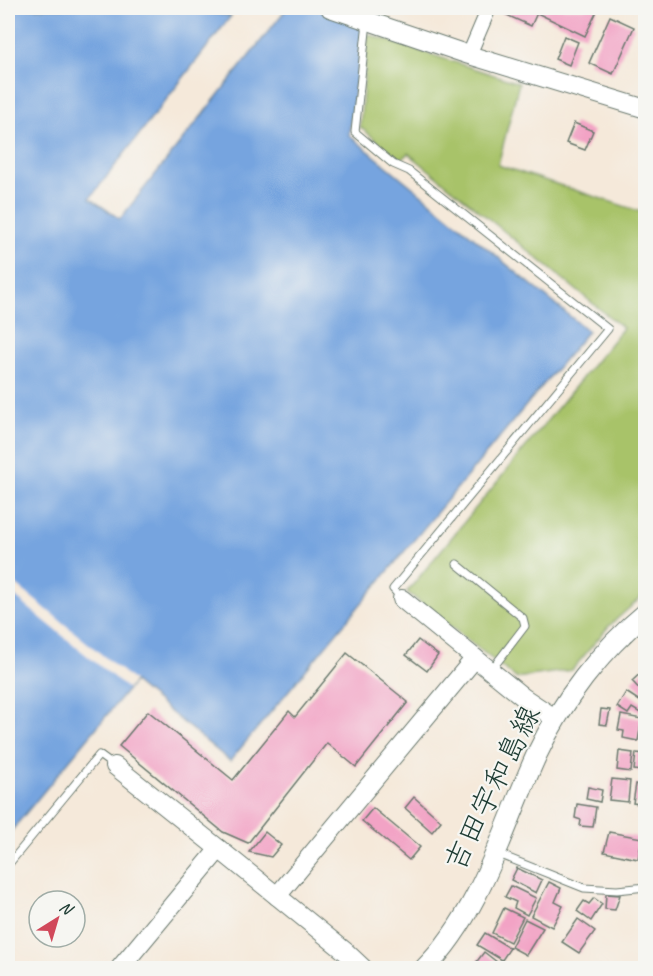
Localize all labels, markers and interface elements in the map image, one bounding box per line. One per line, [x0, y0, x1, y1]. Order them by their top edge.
street label: 吉田宇和島線 [435, 699, 549, 877]
north arrow [27, 889, 87, 949]
text: N [55, 897, 78, 921]

